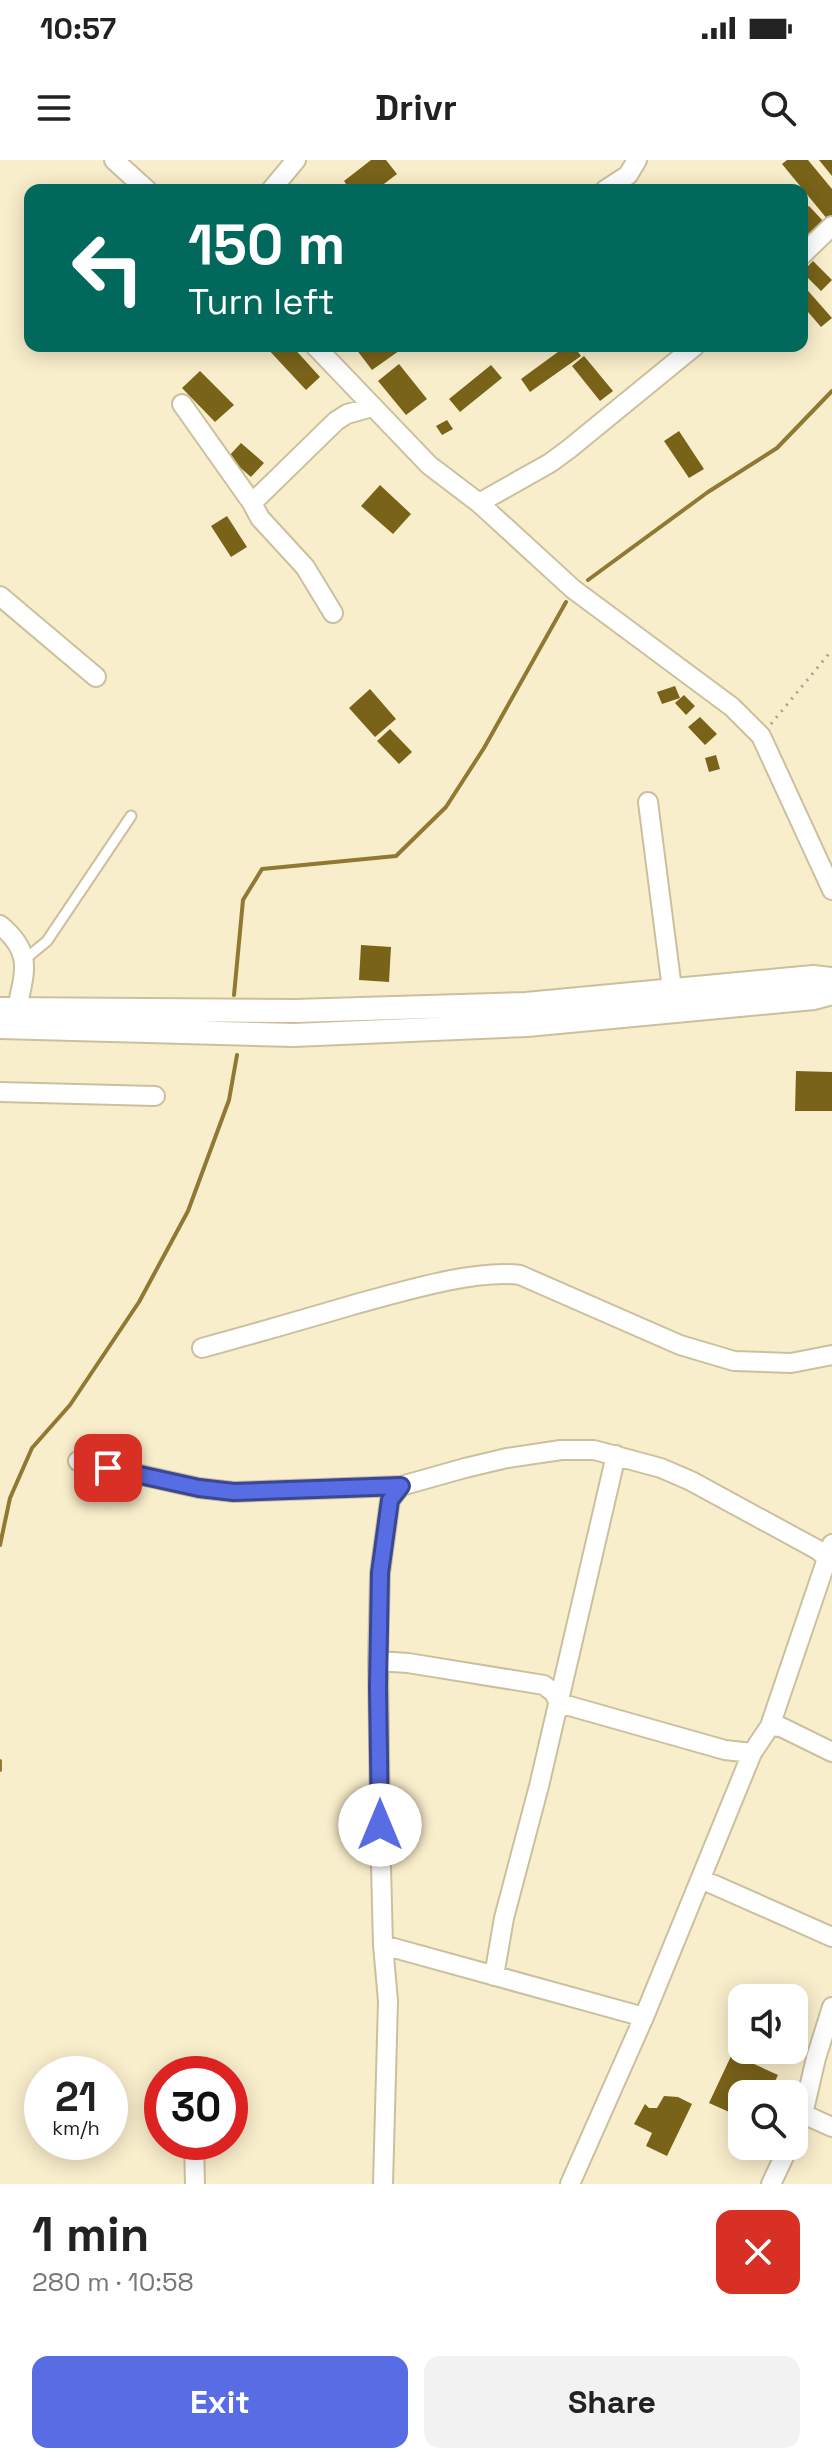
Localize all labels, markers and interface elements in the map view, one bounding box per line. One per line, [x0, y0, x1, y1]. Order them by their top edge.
text: 10:57 [40, 9, 116, 48]
text: Drivr [375, 85, 457, 131]
icon: menu [32, 86, 76, 130]
icon: search [756, 86, 800, 130]
text: 150 m [188, 209, 345, 280]
icon: left [56, 216, 160, 320]
text: Turn left [188, 279, 335, 325]
pin [74, 1434, 142, 1502]
icon: arrive [86, 1446, 130, 1490]
position arrow [338, 1783, 422, 1867]
map controls [728, 1984, 808, 2160]
button: sound [728, 1984, 808, 2064]
speed limit sign: 30 [144, 2056, 248, 2160]
text: 21 [55, 2072, 97, 2123]
button: search [728, 2080, 808, 2160]
text: km/h [52, 2115, 100, 2141]
text: 1 min [32, 2204, 149, 2265]
button: close [716, 2210, 800, 2294]
text: 280 m · 10:58 [32, 2265, 194, 2299]
button: Exit [32, 2356, 408, 2448]
button: Share [424, 2356, 800, 2448]

